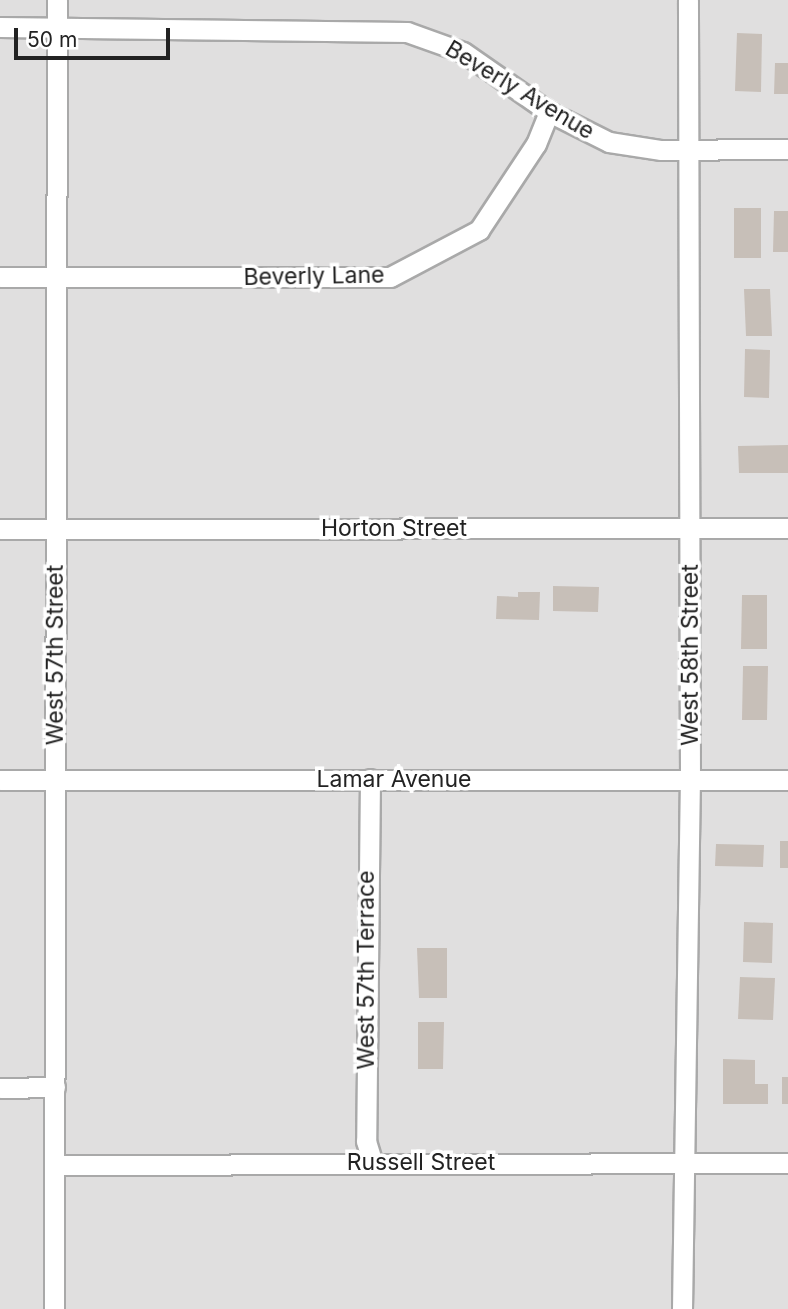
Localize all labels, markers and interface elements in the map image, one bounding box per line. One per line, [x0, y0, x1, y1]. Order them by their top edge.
scale bar [18, 14, 173, 58]
text: 50 m [27, 27, 77, 52]
street label: Beverly Avenue [441, 35, 599, 145]
street label: Beverly Lane [243, 261, 385, 291]
street label: Horton Street [321, 514, 467, 542]
street label: West 58th Street [676, 564, 704, 746]
street label: West 57th Street [41, 565, 69, 745]
street label: Lamar Avenue [317, 765, 471, 793]
street label: West 57th Terrace [352, 870, 380, 1070]
street label: Russell Street [347, 1148, 495, 1176]

